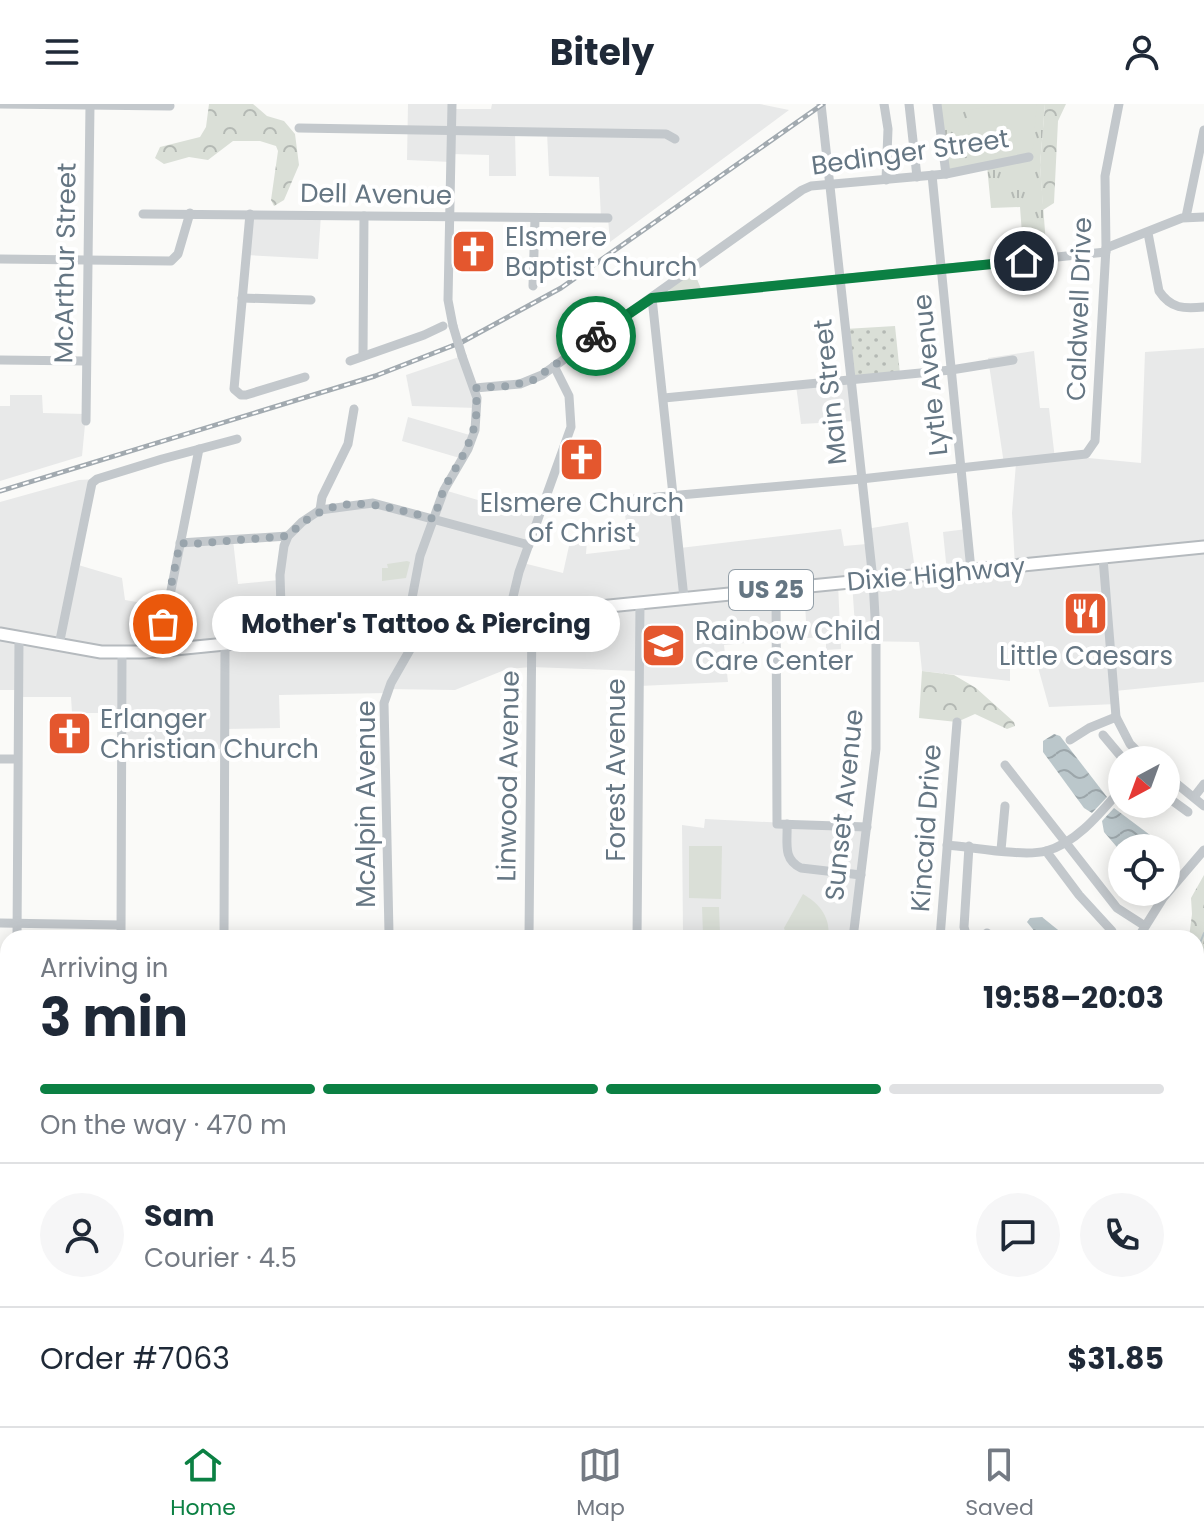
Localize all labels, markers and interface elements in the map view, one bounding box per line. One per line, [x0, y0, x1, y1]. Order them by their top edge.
text: Bitely [550, 27, 654, 78]
icon: menu [40, 30, 84, 74]
icon: person [1120, 30, 1164, 74]
street label: Bedinger Street [809, 120, 1011, 184]
street label: McArthur Street [45, 162, 85, 364]
street label: Dell Avenue [300, 175, 452, 213]
street label: Caldwell Drive [1058, 216, 1100, 402]
place label: Elsmere Baptist Church [505, 219, 697, 285]
pin [990, 227, 1058, 295]
church icon: Elsmere Baptist Church [450, 228, 498, 276]
icon: home [1002, 239, 1046, 283]
street label: Lytle Avenue [904, 292, 956, 458]
courier [556, 296, 636, 376]
icon: bike [574, 314, 618, 358]
street label: Main Street [804, 317, 856, 467]
church icon: Elsmere Church of Christ [558, 436, 606, 484]
place label: Elsmere Church of Christ [480, 485, 684, 551]
street label: Dixie Highway [845, 548, 1027, 600]
road number: US 25 [729, 570, 813, 610]
restaurant icon: Little Caesars [1062, 589, 1110, 637]
pin [129, 590, 197, 658]
callout: Mother's Tattoo & Piercing [211, 596, 619, 652]
icon: bag [141, 602, 185, 646]
text: Mother's Tattoo & Piercing [241, 606, 591, 642]
place label: Rainbow Child Care Center [695, 613, 881, 679]
school or university icon: Rainbow Child Care Center [640, 622, 688, 670]
place label: Little Caesars [999, 638, 1173, 674]
street label: Linwood Avenue [488, 670, 528, 882]
street label: Forest Avenue [598, 678, 634, 862]
street label: McAlpin Avenue [348, 700, 384, 908]
place label: Erlanger Christian Church [100, 701, 319, 767]
street label: Sunset Avenue [816, 708, 872, 902]
church icon: Erlanger Christian Church [45, 710, 93, 758]
street label: Kincaid Drive [902, 743, 950, 913]
north arrow [1108, 746, 1180, 818]
map controls [1108, 746, 1180, 906]
button: locate [1108, 834, 1180, 906]
text: Arriving in [40, 950, 169, 986]
text: 19:58–20:03 [983, 976, 1164, 1019]
text: 3 min [40, 981, 188, 1054]
text: On the way · 470 m [40, 1107, 287, 1143]
button: person [40, 1193, 124, 1277]
button: chat [976, 1193, 1060, 1277]
button: phone [1080, 1193, 1164, 1277]
text: Sam [144, 1194, 215, 1237]
text: Courier · 4.5 [144, 1240, 297, 1276]
text: Order #7063 [40, 1337, 230, 1380]
text: $31.85 [1067, 1337, 1164, 1380]
tab: Home [170, 1443, 236, 1524]
tab: Map [576, 1443, 625, 1524]
tab: Saved [965, 1443, 1034, 1524]

